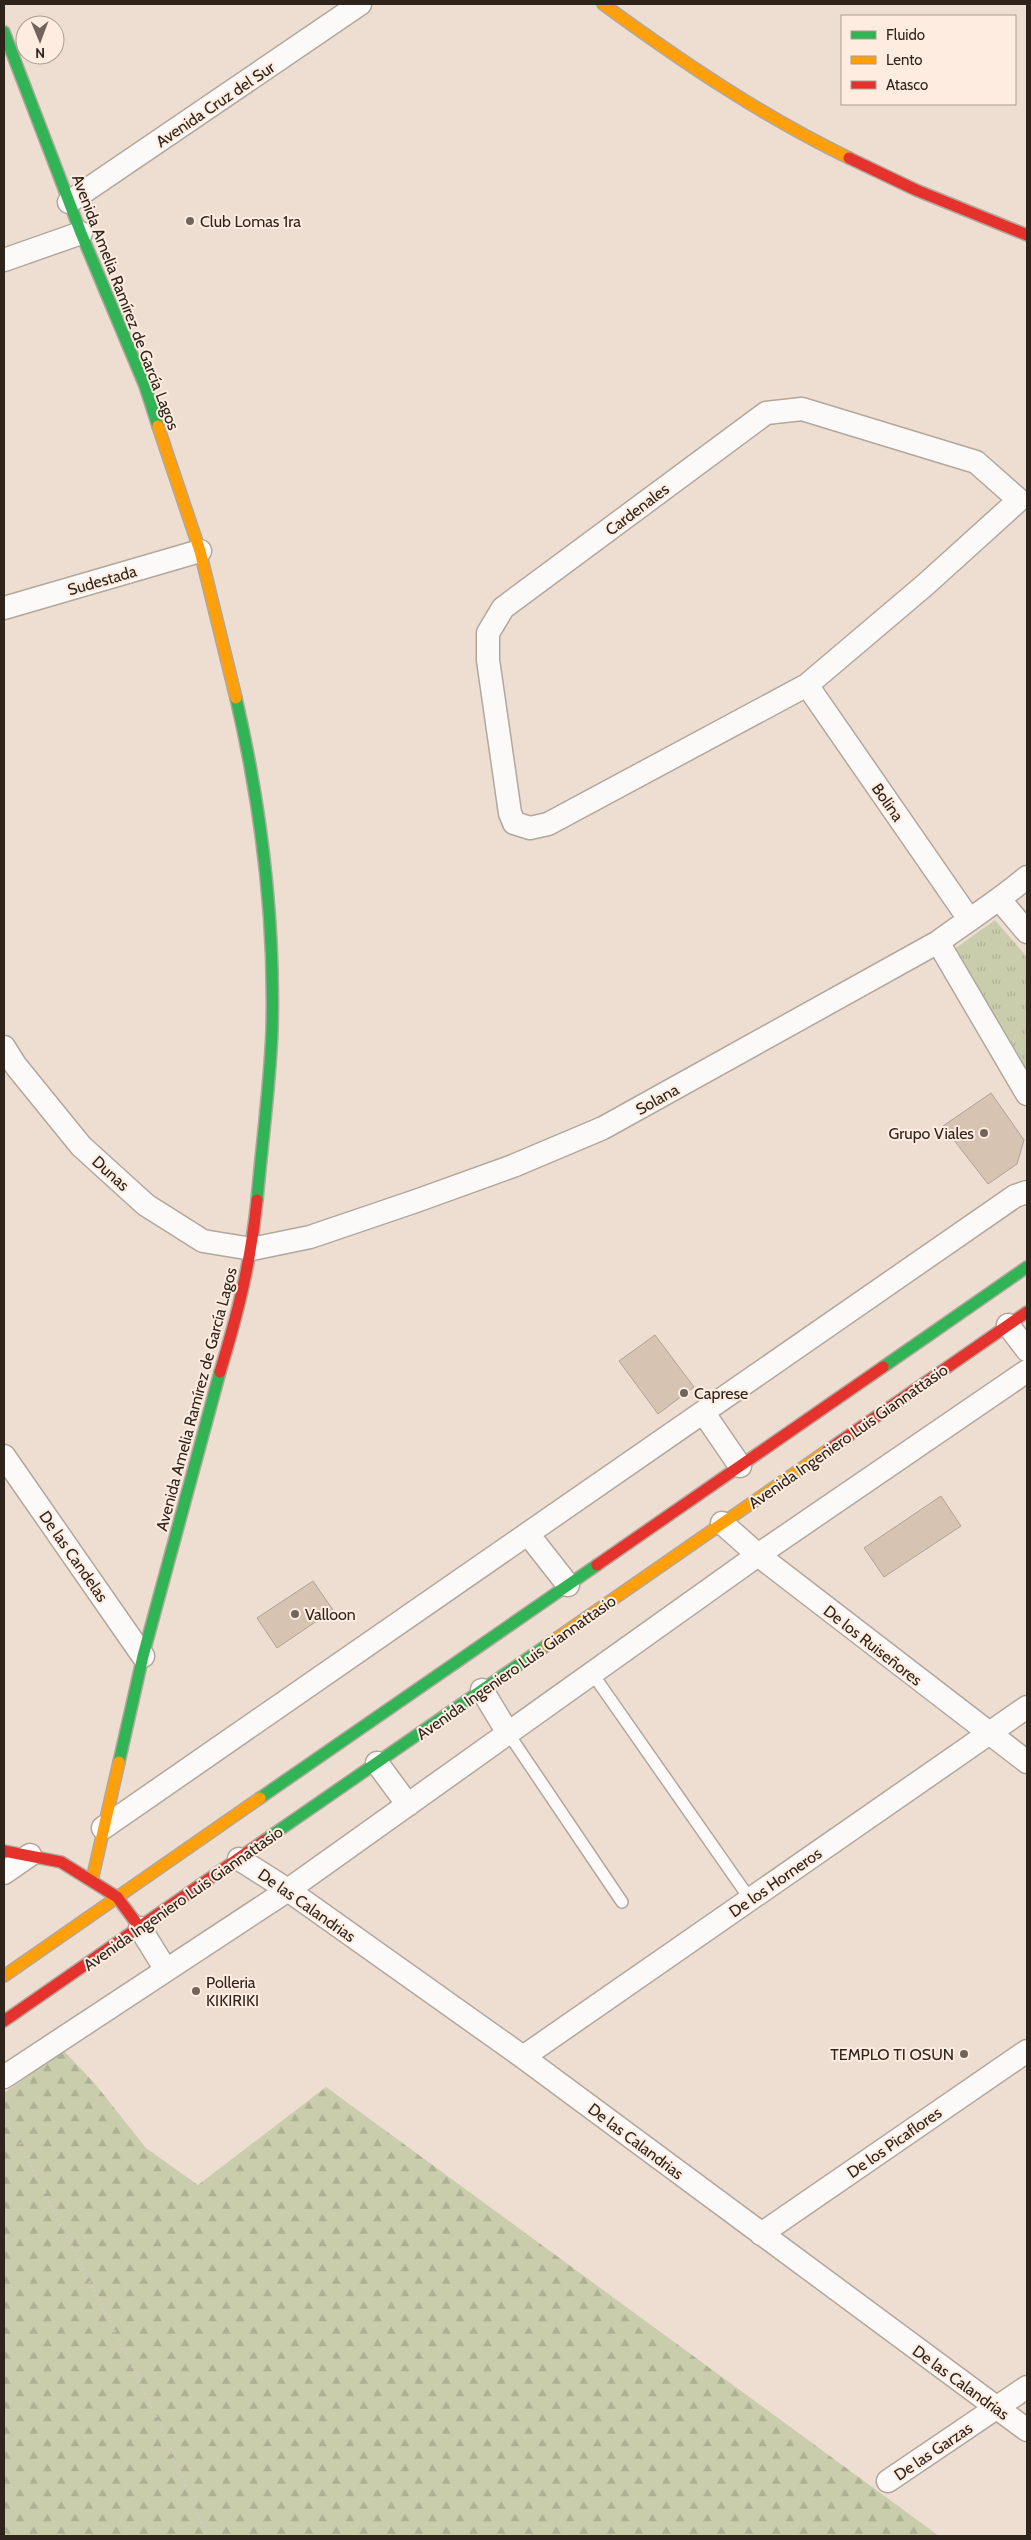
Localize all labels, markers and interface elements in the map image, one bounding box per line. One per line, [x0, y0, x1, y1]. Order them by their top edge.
north arrow [15, 15, 65, 65]
legend [841, 15, 1016, 105]
text: Fluido [886, 26, 925, 44]
text: N [35, 44, 45, 62]
text: Lento [886, 51, 923, 69]
street label: Avenida Cruz del Sur [152, 57, 279, 151]
text: Atasco [886, 76, 928, 94]
street label: Avenida Amelia Ramírez de García Lagos [68, 172, 183, 433]
place label: Club Lomas 1ra [200, 212, 301, 231]
marker: Club Lomas 1ra [184, 215, 196, 227]
street label: Cardenales [602, 479, 673, 539]
street label: Sudestada [65, 561, 139, 599]
street label: Bolina [868, 780, 908, 825]
street label: Solana [632, 1080, 682, 1119]
place label: Grupo Viales [889, 1124, 974, 1143]
marker: Grupo Viales [978, 1127, 990, 1139]
street label: Dunas [88, 1152, 133, 1195]
street label: Avenida Amelia Ramírez de García Lagos [152, 1265, 241, 1533]
street label: Avenida Ingeniero Luis Giannattasio [745, 1360, 952, 1513]
place label: Caprese [694, 1384, 748, 1403]
marker: Caprese [678, 1387, 690, 1399]
street label: De las Candelas [35, 1507, 112, 1606]
street label: Avenida Ingeniero Luis Giannattasio [413, 1591, 620, 1744]
street label: De los Ruiseñores [820, 1601, 926, 1690]
place label: Valloon [305, 1605, 356, 1624]
marker: Valloon [289, 1608, 301, 1620]
street label: Avenida Ingeniero Luis Giannattasio [80, 1822, 287, 1975]
street label: De los Horneros [725, 1843, 825, 1921]
street label: De las Calandrias [254, 1865, 359, 1946]
place label: Polleria KIKIRIKI [206, 1973, 259, 2010]
marker: Polleria KIKIRIKI [190, 1985, 202, 1997]
place label: TEMPLO TI OSUN [830, 2045, 954, 2064]
marker: TEMPLO TI OSUN [958, 2048, 970, 2060]
street label: De las Calandrias [584, 2099, 687, 2184]
street label: De los Picaflores [843, 2103, 945, 2182]
street label: De las Calandrias [909, 2341, 1013, 2424]
street label: De las Garzas [891, 2418, 976, 2485]

